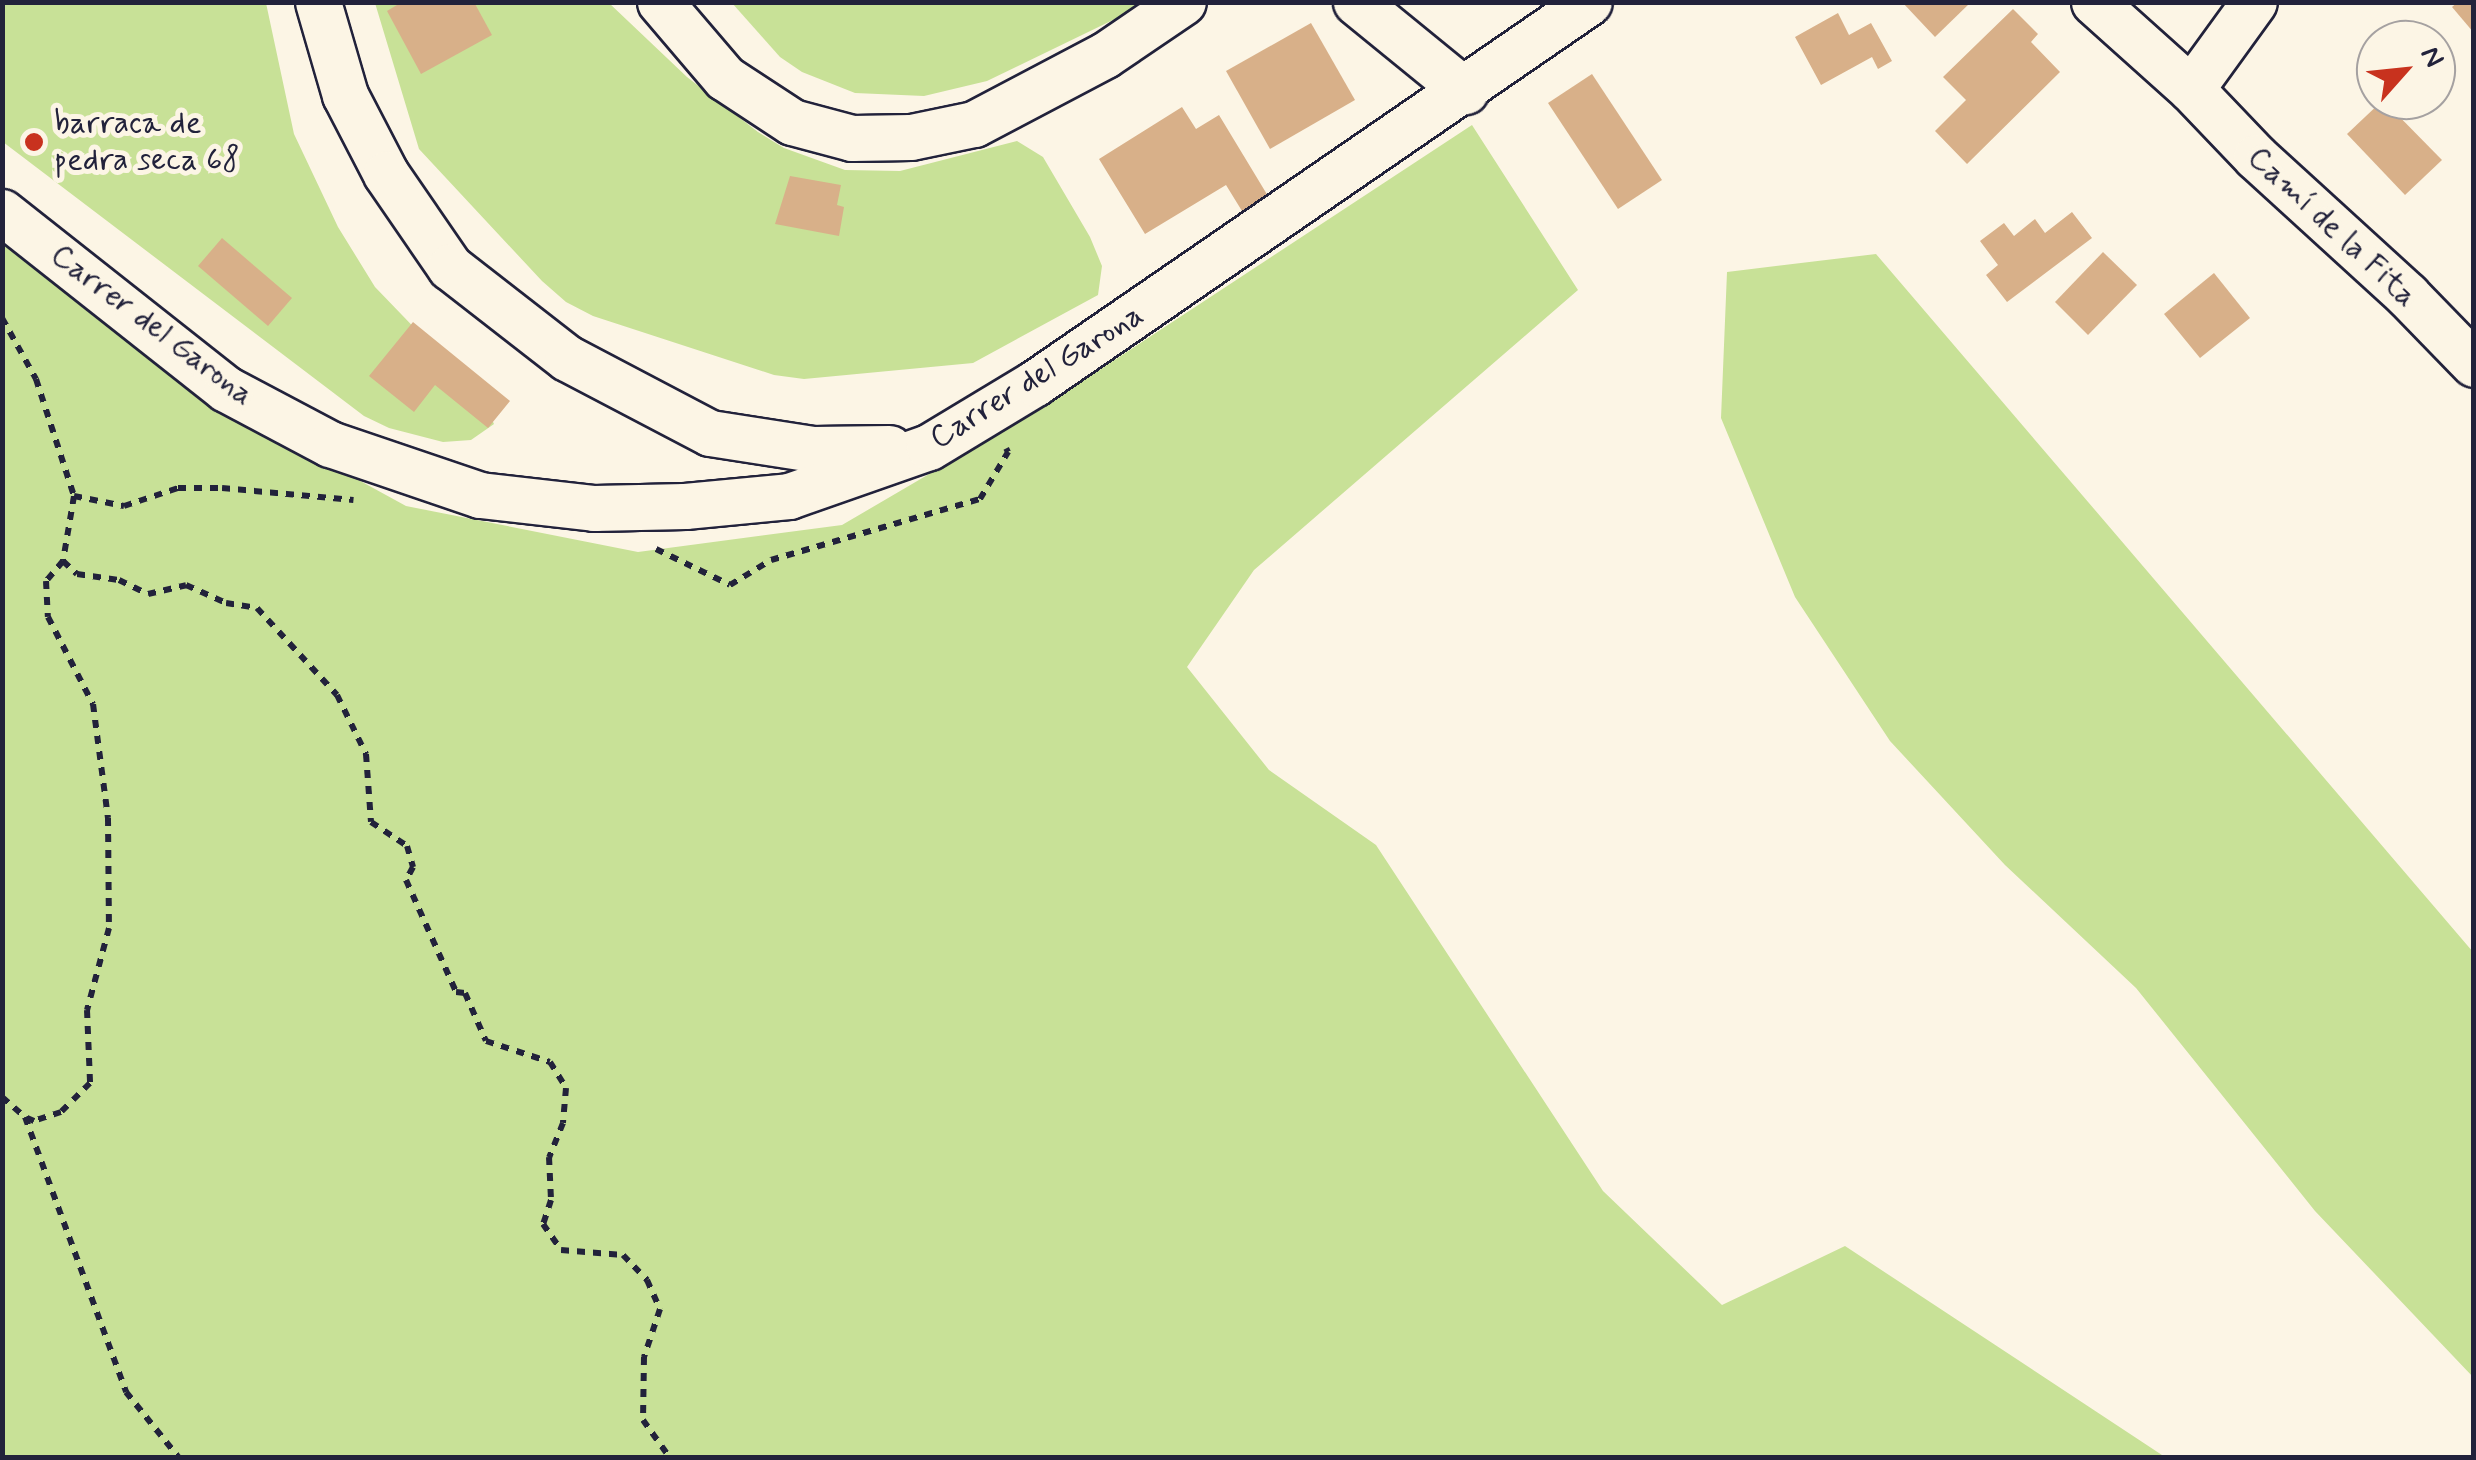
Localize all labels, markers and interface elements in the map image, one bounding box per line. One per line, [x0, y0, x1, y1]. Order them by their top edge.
north arrow [2356, 20, 2456, 120]
text: N [2411, 40, 2452, 74]
place label: barraca de pedra seca 68 [54, 105, 240, 180]
marker: barraca de pedra seca 68 [23, 131, 45, 153]
street label: Camí de la Fita [2242, 141, 2422, 313]
street label: Carrer del Garona [43, 236, 261, 414]
street label: Carrer del Garona [923, 296, 1151, 458]

